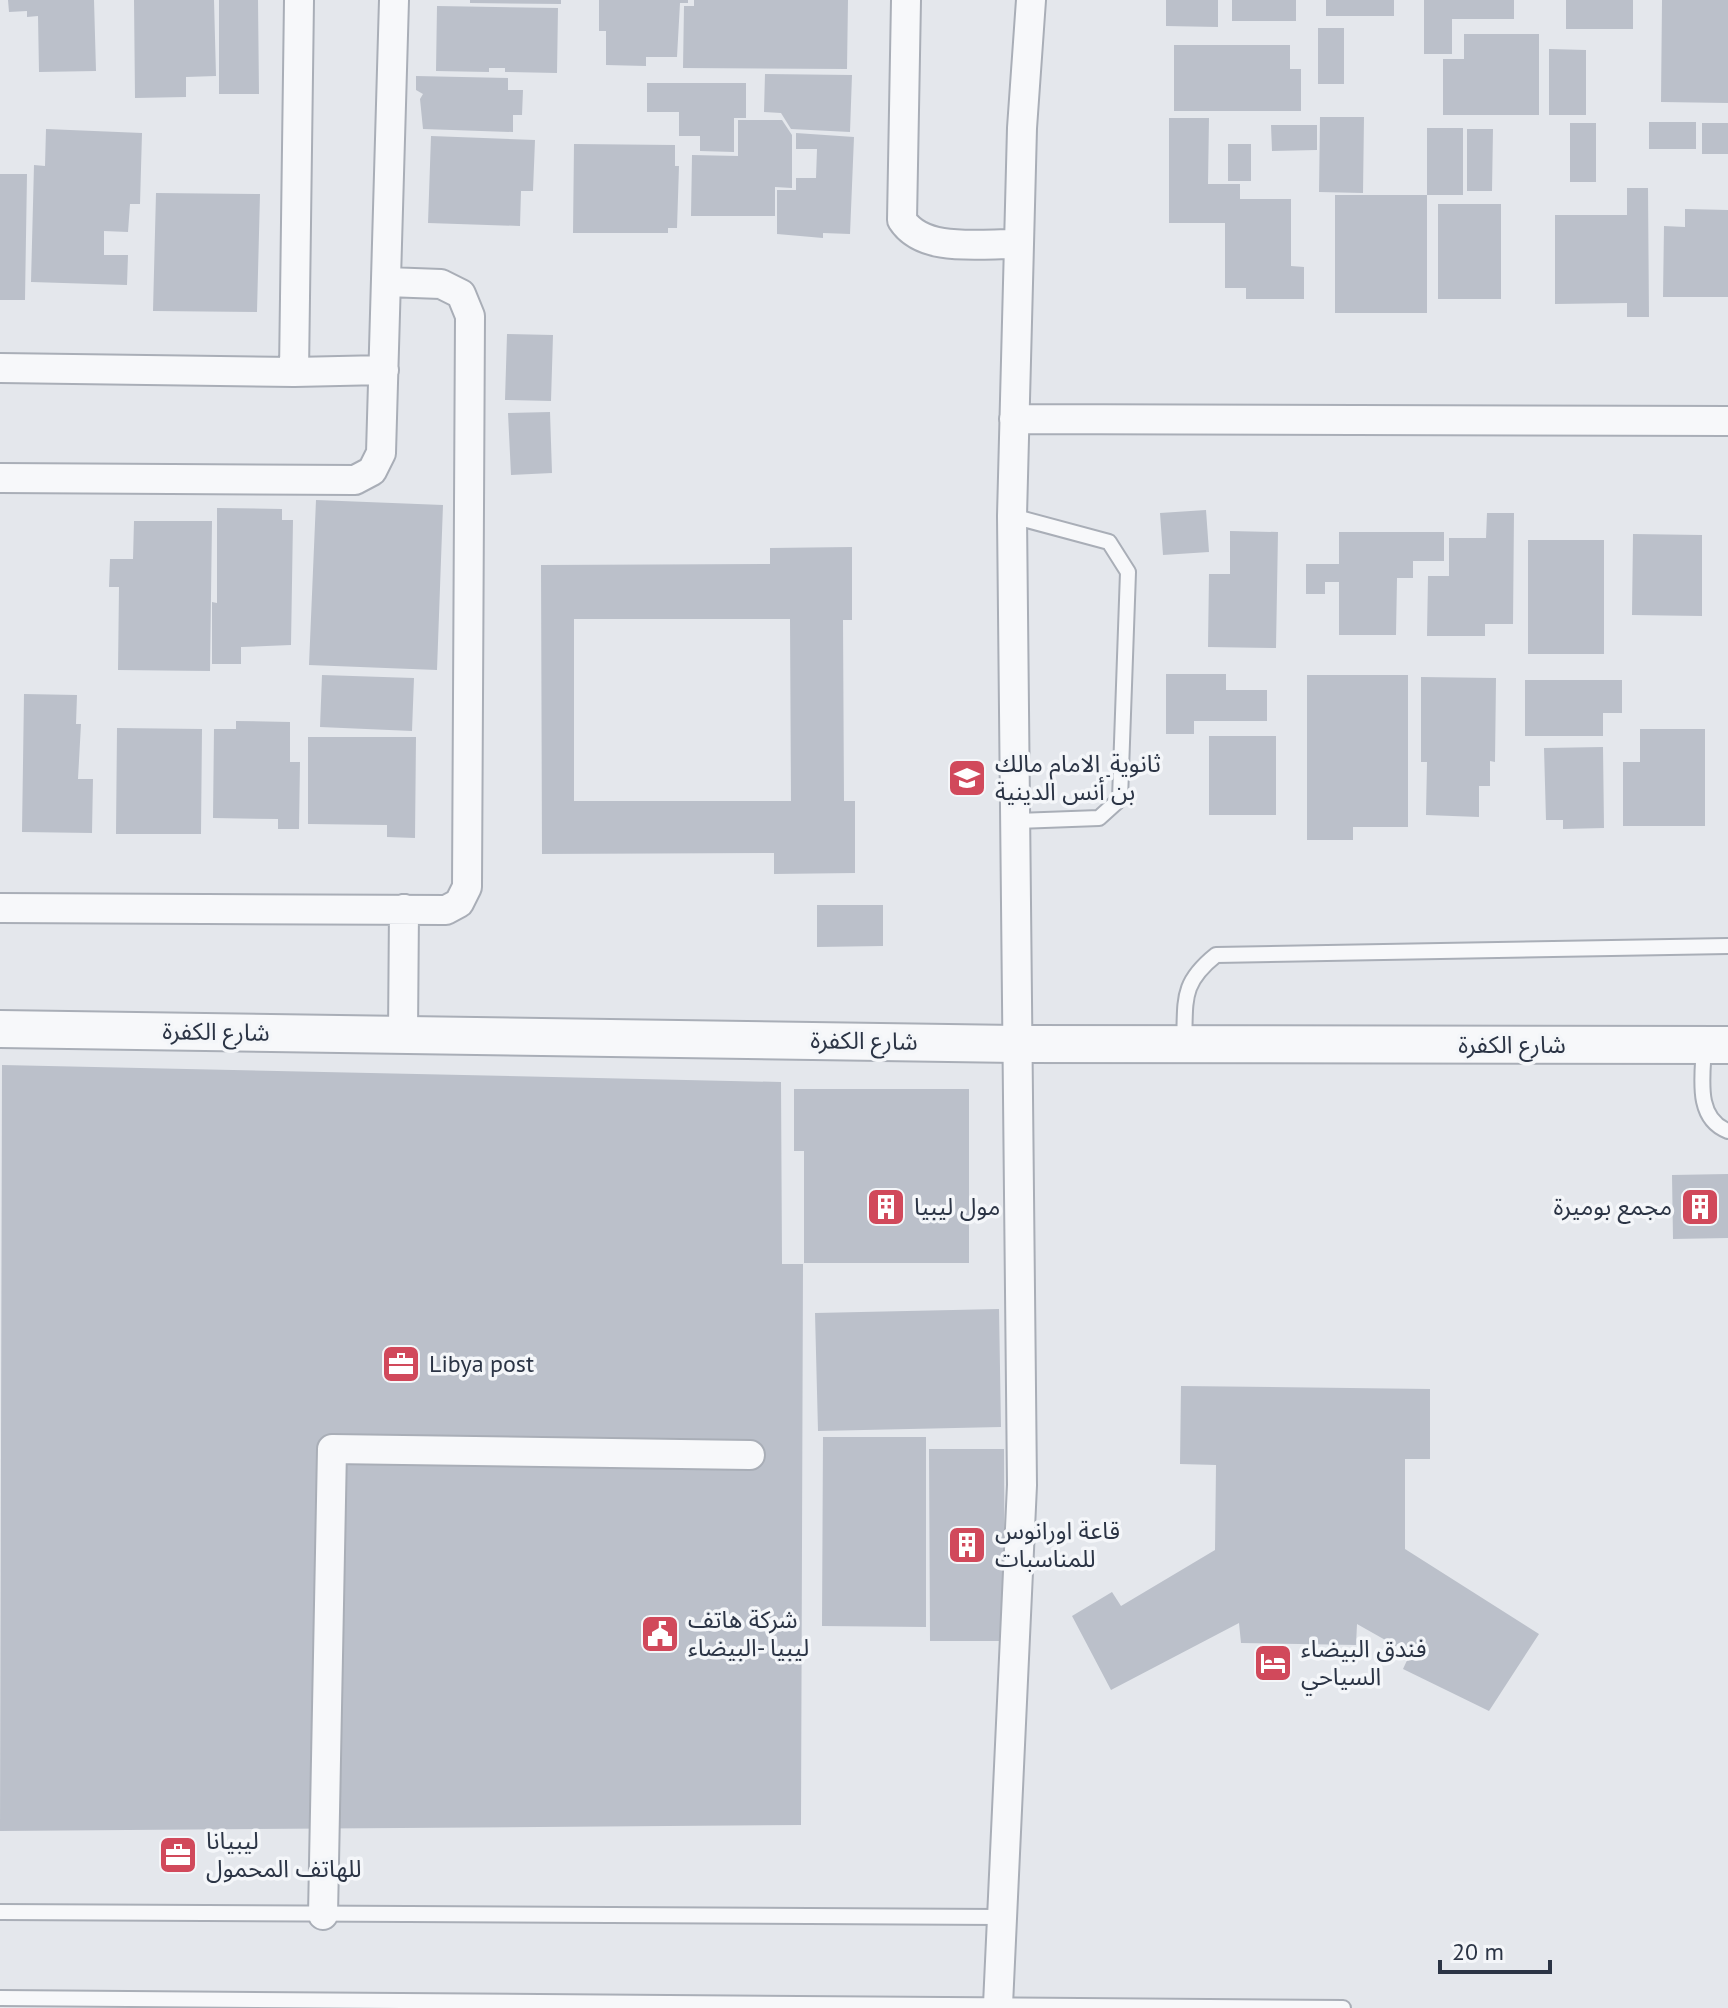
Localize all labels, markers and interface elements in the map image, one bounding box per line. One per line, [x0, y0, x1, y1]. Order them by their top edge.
place label: ثانوية_الامام مالك بن أنس الدينية [995, 748, 1161, 807]
school or university icon: ثانوية_الامام مالك بن أنس الدينية [946, 757, 988, 799]
street label: شارع الكفرة [162, 1015, 270, 1050]
street label: شارع الكفرة [810, 1024, 918, 1059]
street label: شارع الكفرة [1458, 1029, 1566, 1062]
building icon: مول ليبيا [865, 1186, 907, 1228]
building icon: مجمع بوميرة [1679, 1186, 1721, 1228]
place label: مول ليبيا [914, 1191, 1000, 1222]
place label: مجمع بوميرة [1553, 1191, 1672, 1224]
office icon: Libya post [380, 1343, 422, 1385]
place label: Libya post [429, 1348, 534, 1379]
place label: قاعة اورانوس للمناسبات [995, 1515, 1120, 1574]
building icon: قاعة اورانوس للمناسبات [946, 1524, 988, 1566]
place label: شركة هاتف ليبيا -البيضاء [688, 1604, 809, 1663]
public building icon: شركة هاتف ليبيا -البيضاء [639, 1613, 681, 1655]
place label: فندق البيضاء السياحي [1301, 1633, 1426, 1696]
hotel icon: فندق البيضاء السياحي [1252, 1642, 1294, 1684]
place label: ليبيانا للهاتف المحمول [206, 1825, 362, 1884]
office icon: ليبيانا للهاتف المحمول [157, 1834, 199, 1876]
scale bar [1440, 1924, 1550, 1974]
text: 20 m [1452, 1936, 1504, 1967]

